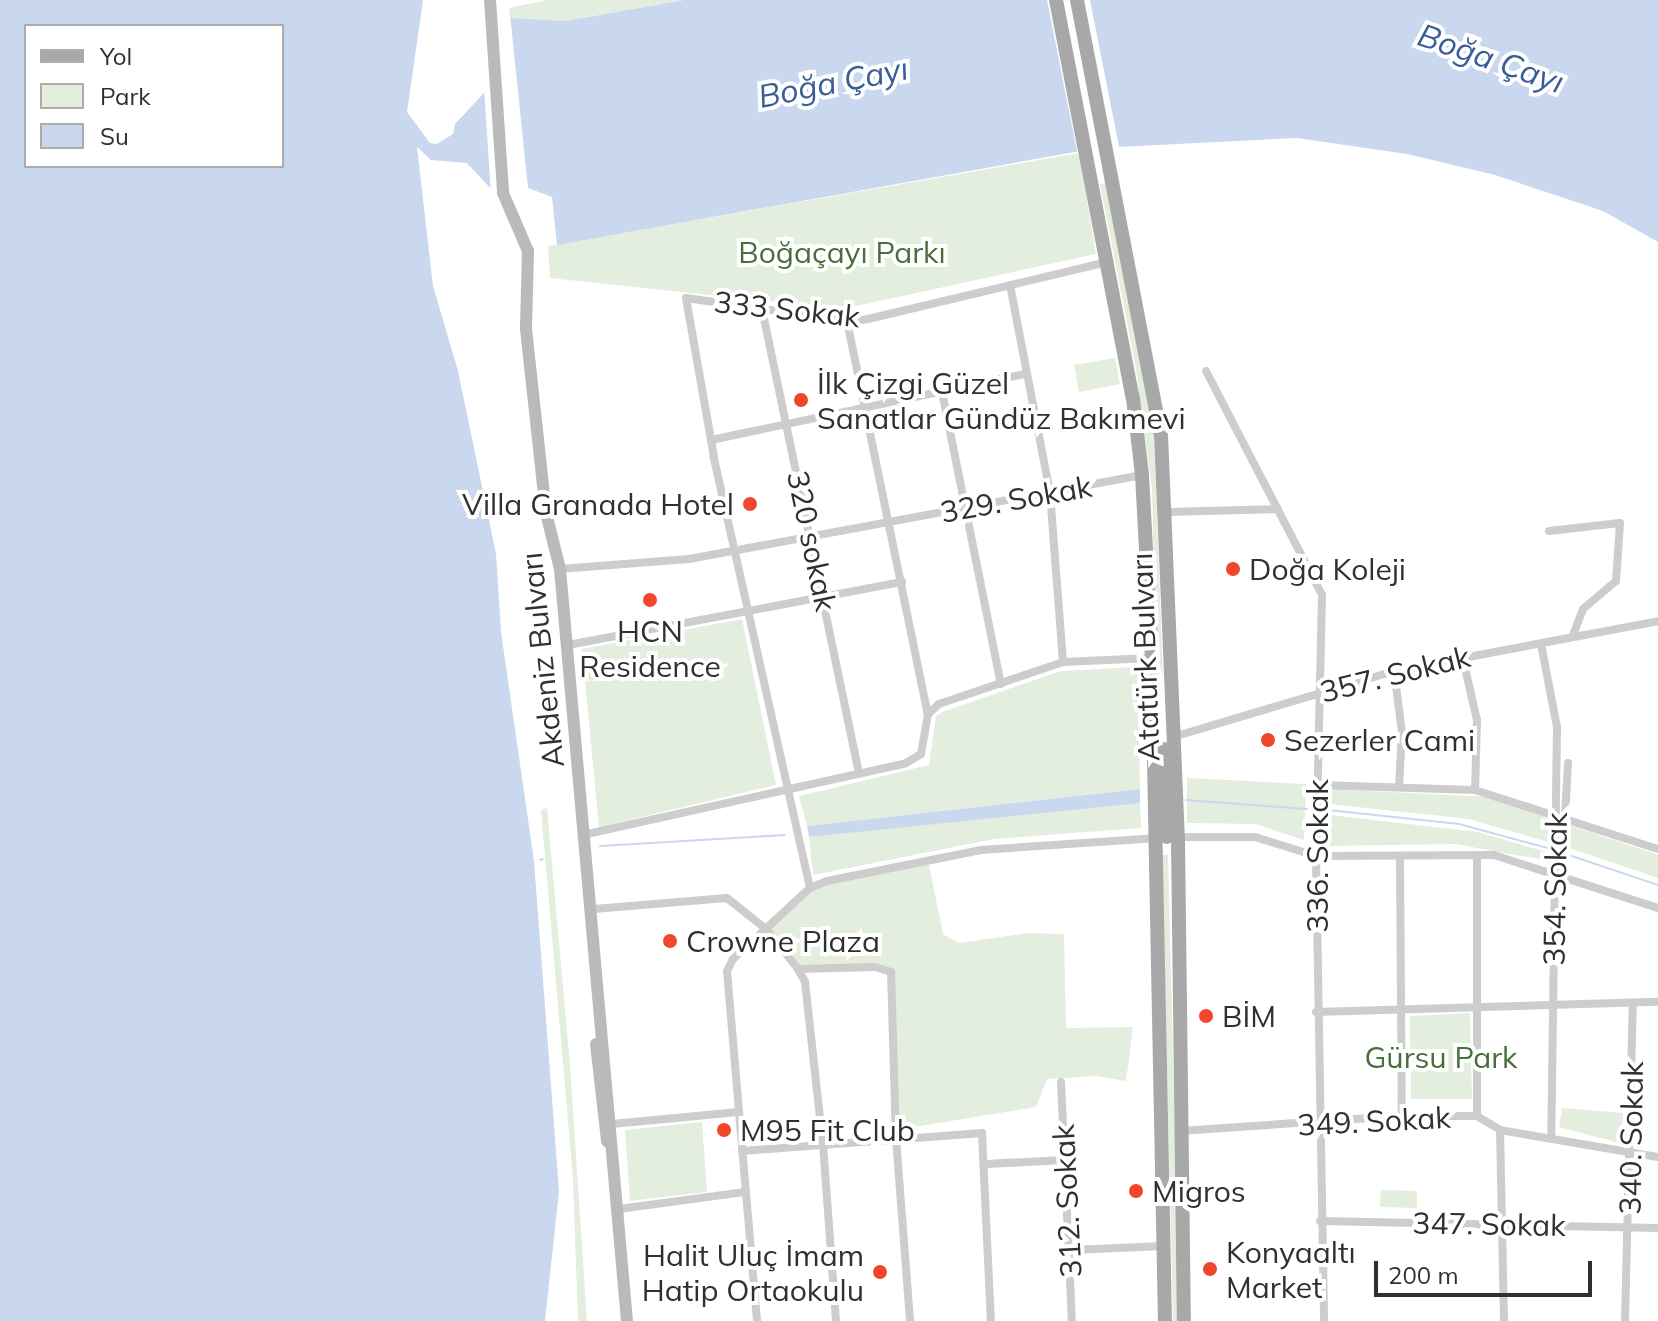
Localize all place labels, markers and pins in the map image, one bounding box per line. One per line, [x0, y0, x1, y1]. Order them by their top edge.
place label: İlk Çizgi Güzel Sanatlar Gündüz Bakımevi [817, 365, 1186, 436]
marker: İlk Çizgi Güzel Sanatlar Gündüz Bakımevi [792, 391, 810, 409]
place label: Villa Granada Hotel [462, 486, 734, 522]
marker: Villa Granada Hotel [741, 495, 759, 513]
place label: Doğa Koleji [1249, 551, 1406, 587]
marker: Doğa Koleji [1224, 560, 1242, 578]
marker: HCN Residence [641, 591, 659, 609]
place label: HCN Residence [579, 613, 721, 684]
place label: Sezerler Cami [1284, 722, 1475, 758]
marker: Sezerler Cami [1259, 731, 1277, 749]
place label: Crowne Plaza [686, 923, 880, 959]
marker: Crowne Plaza [661, 932, 679, 950]
place label: BİM [1222, 998, 1276, 1034]
marker: BİM [1197, 1007, 1215, 1025]
place label: M95 Fit Club [740, 1112, 915, 1148]
marker: M95 Fit Club [715, 1121, 733, 1139]
place label: Migros [1152, 1173, 1246, 1209]
marker: Migros [1127, 1182, 1145, 1200]
place label: Konyaaltı Market [1226, 1234, 1356, 1304]
place label: Halit Uluç İmam Hatip Ortaokulu [642, 1237, 864, 1308]
marker: Konyaaltı Market [1201, 1260, 1219, 1278]
marker: Halit Uluç İmam Hatip Ortaokulu [871, 1263, 889, 1281]

